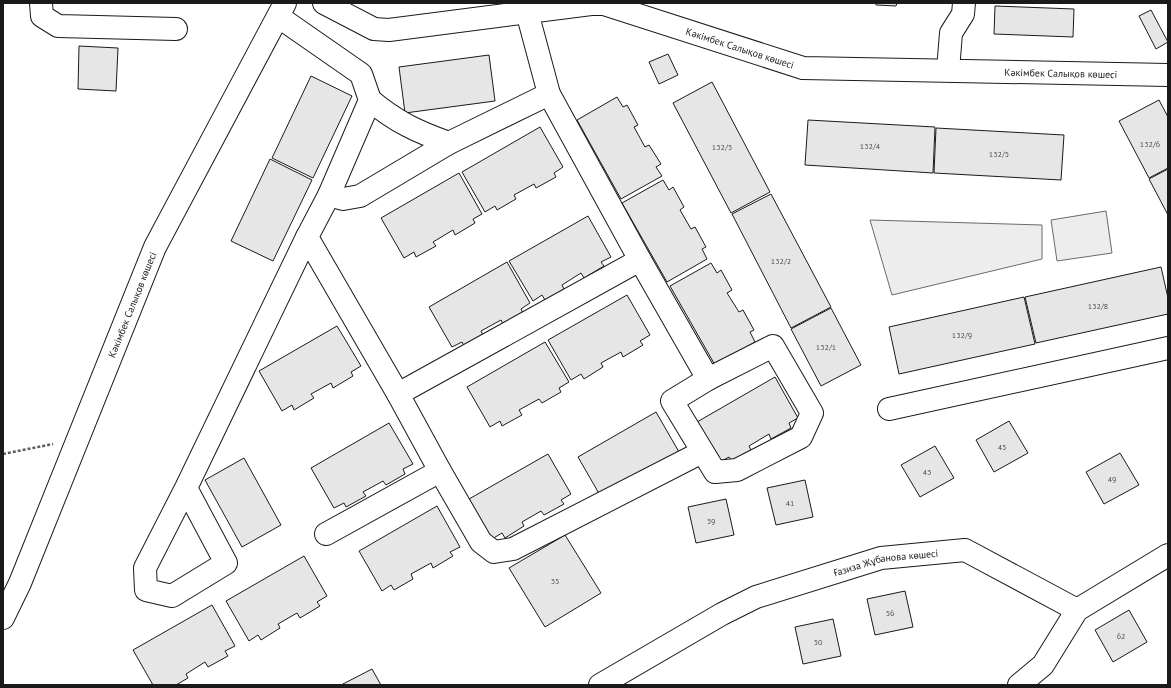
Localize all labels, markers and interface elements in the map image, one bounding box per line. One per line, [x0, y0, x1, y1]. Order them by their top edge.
street label: Кәкімбек Салықов көшесі [684, 24, 796, 71]
street label: Кәкімбек Салықов көшесі [1004, 65, 1117, 81]
house number: 132/6 [1140, 139, 1160, 149]
house number: 132/4 [860, 141, 881, 151]
house number: 132/3 [712, 142, 732, 152]
house number: 132/5 [989, 149, 1009, 159]
street label: Кәкімбек Салықов көшесі [105, 250, 159, 359]
house number: 132/2 [771, 256, 791, 266]
house number: 132/8 [1088, 301, 1108, 311]
house number: 132/9 [952, 330, 972, 340]
house number: 132/1 [816, 342, 836, 352]
house number: 45 [998, 442, 1006, 452]
house number: 43 [923, 467, 931, 477]
house number: 49 [1108, 474, 1116, 484]
house number: 41 [786, 498, 794, 508]
house number: 39 [707, 516, 715, 526]
street label: Ғазиза Жұбанова көшесі [832, 546, 939, 579]
house number: 35 [551, 576, 559, 586]
house number: 56 [886, 608, 894, 618]
house number: 62 [1117, 631, 1125, 641]
house number: 50 [814, 637, 823, 647]

